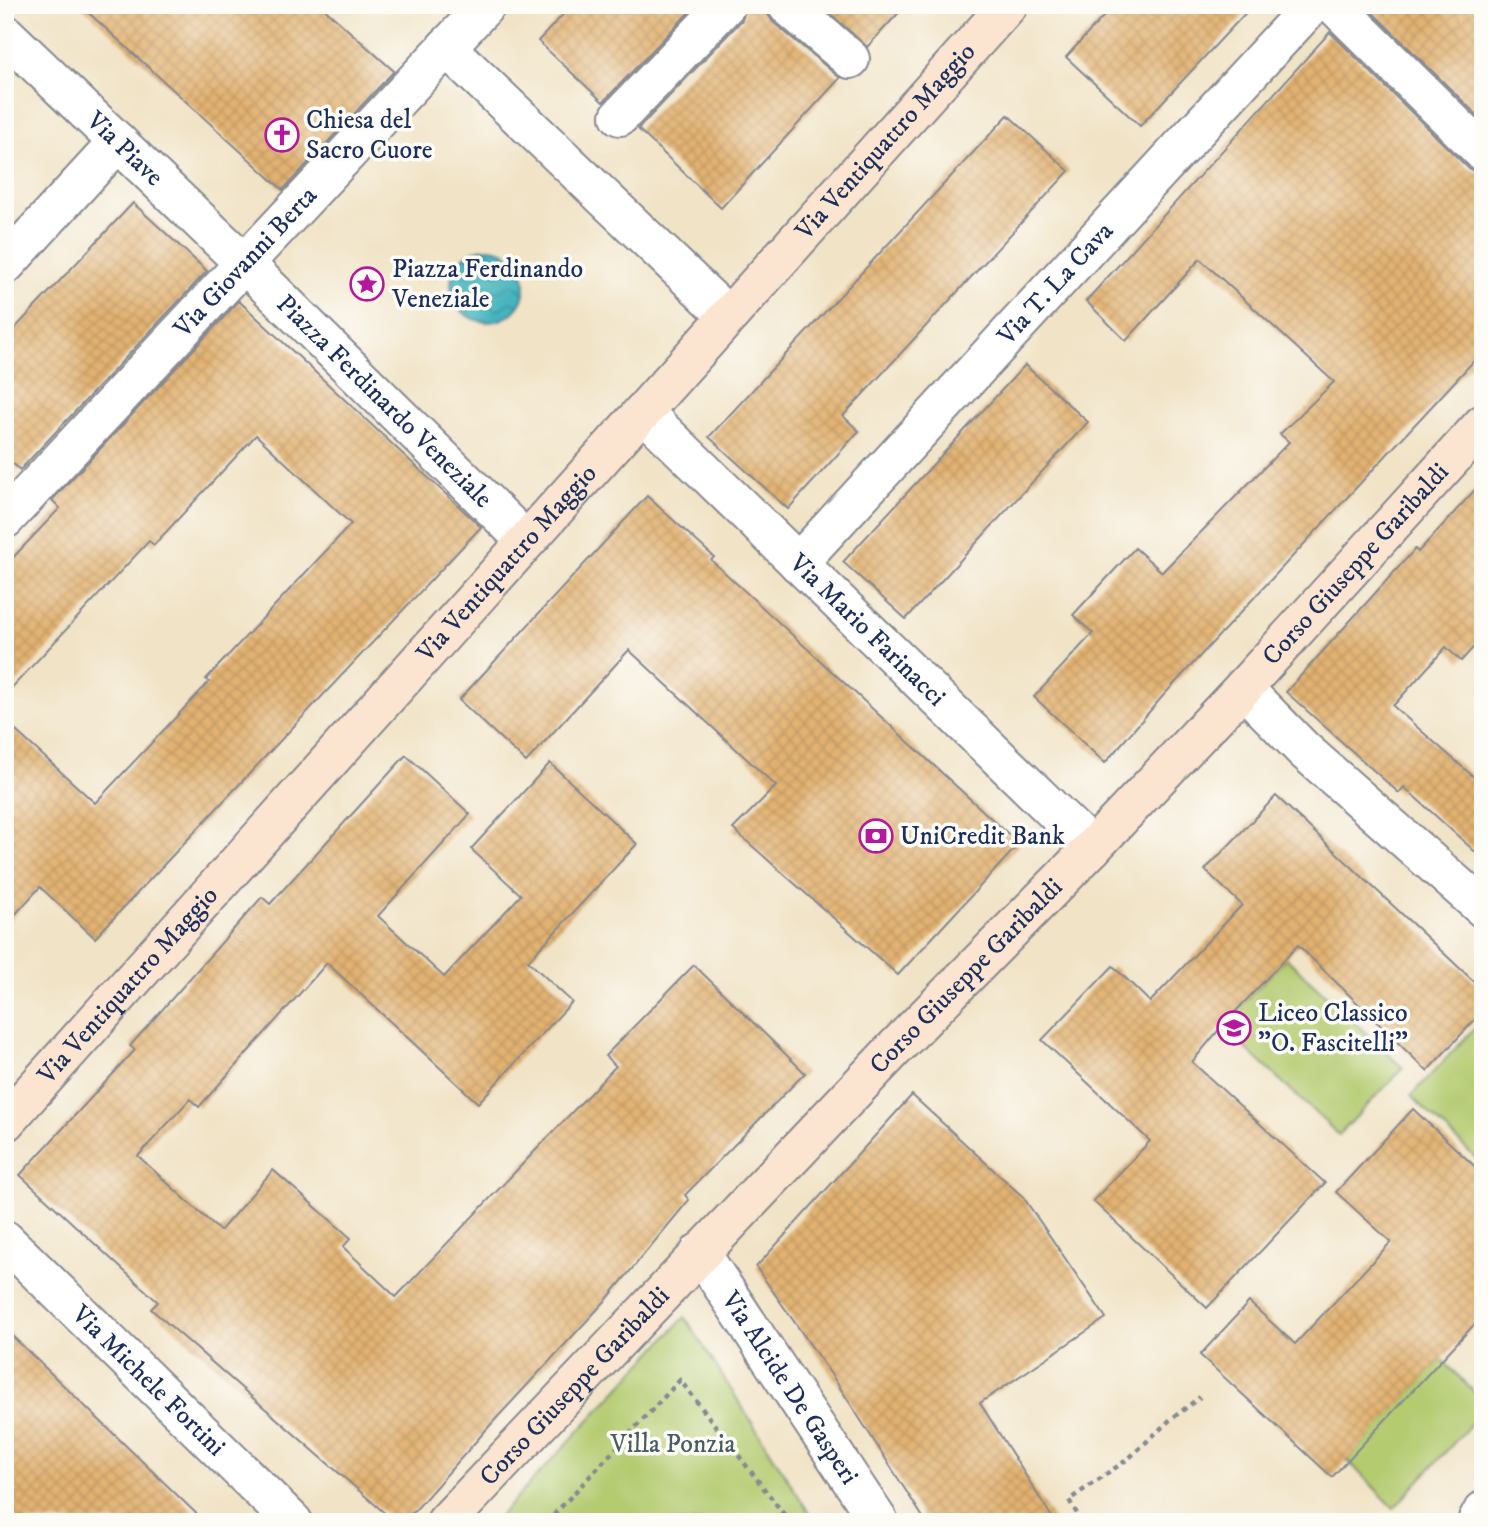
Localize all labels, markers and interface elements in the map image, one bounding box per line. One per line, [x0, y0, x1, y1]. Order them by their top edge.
street label: Via Ventiquattro Maggio [788, 36, 983, 248]
street label: Via Piave [79, 104, 170, 193]
place label: Chiesa del Sacro Cuore [306, 104, 433, 167]
church icon: Chiesa del Sacro Cuore [263, 116, 301, 154]
street label: Via Giovanni Berta [166, 179, 324, 345]
street label: Via T. La Cava [990, 215, 1120, 353]
place label: Piazza Ferdinando Veneziale [391, 253, 583, 316]
place icon: Piazza Ferdinando Veneziale [348, 265, 386, 303]
street label: Piazza Ferdinardo Veneziale [269, 288, 499, 515]
street label: Corso Giuseppe Garibaldi [1255, 456, 1456, 672]
street label: Via Ventiquattro Maggio [409, 457, 604, 670]
street label: Via Mario Farinacci [782, 546, 953, 713]
bank icon: UniCredit Bank [857, 817, 895, 855]
place label: UniCredit Bank [900, 820, 1065, 853]
street label: Corso Giuseppe Garibaldi [862, 871, 1070, 1081]
street label: Via Ventiquattro Maggio [30, 879, 225, 1092]
place label: Liceo Classico "O. Fascitelli" [1258, 997, 1408, 1060]
school or university icon: Liceo Classico "O. Fascitelli" [1215, 1009, 1253, 1047]
street label: Corso Giuseppe Garibaldi [472, 1280, 677, 1493]
street label: Via Alcide De Gasperi [714, 1284, 866, 1491]
street label: Via Michele Fortini [64, 1297, 232, 1463]
park label: Villa Ponzia [609, 1428, 736, 1461]

